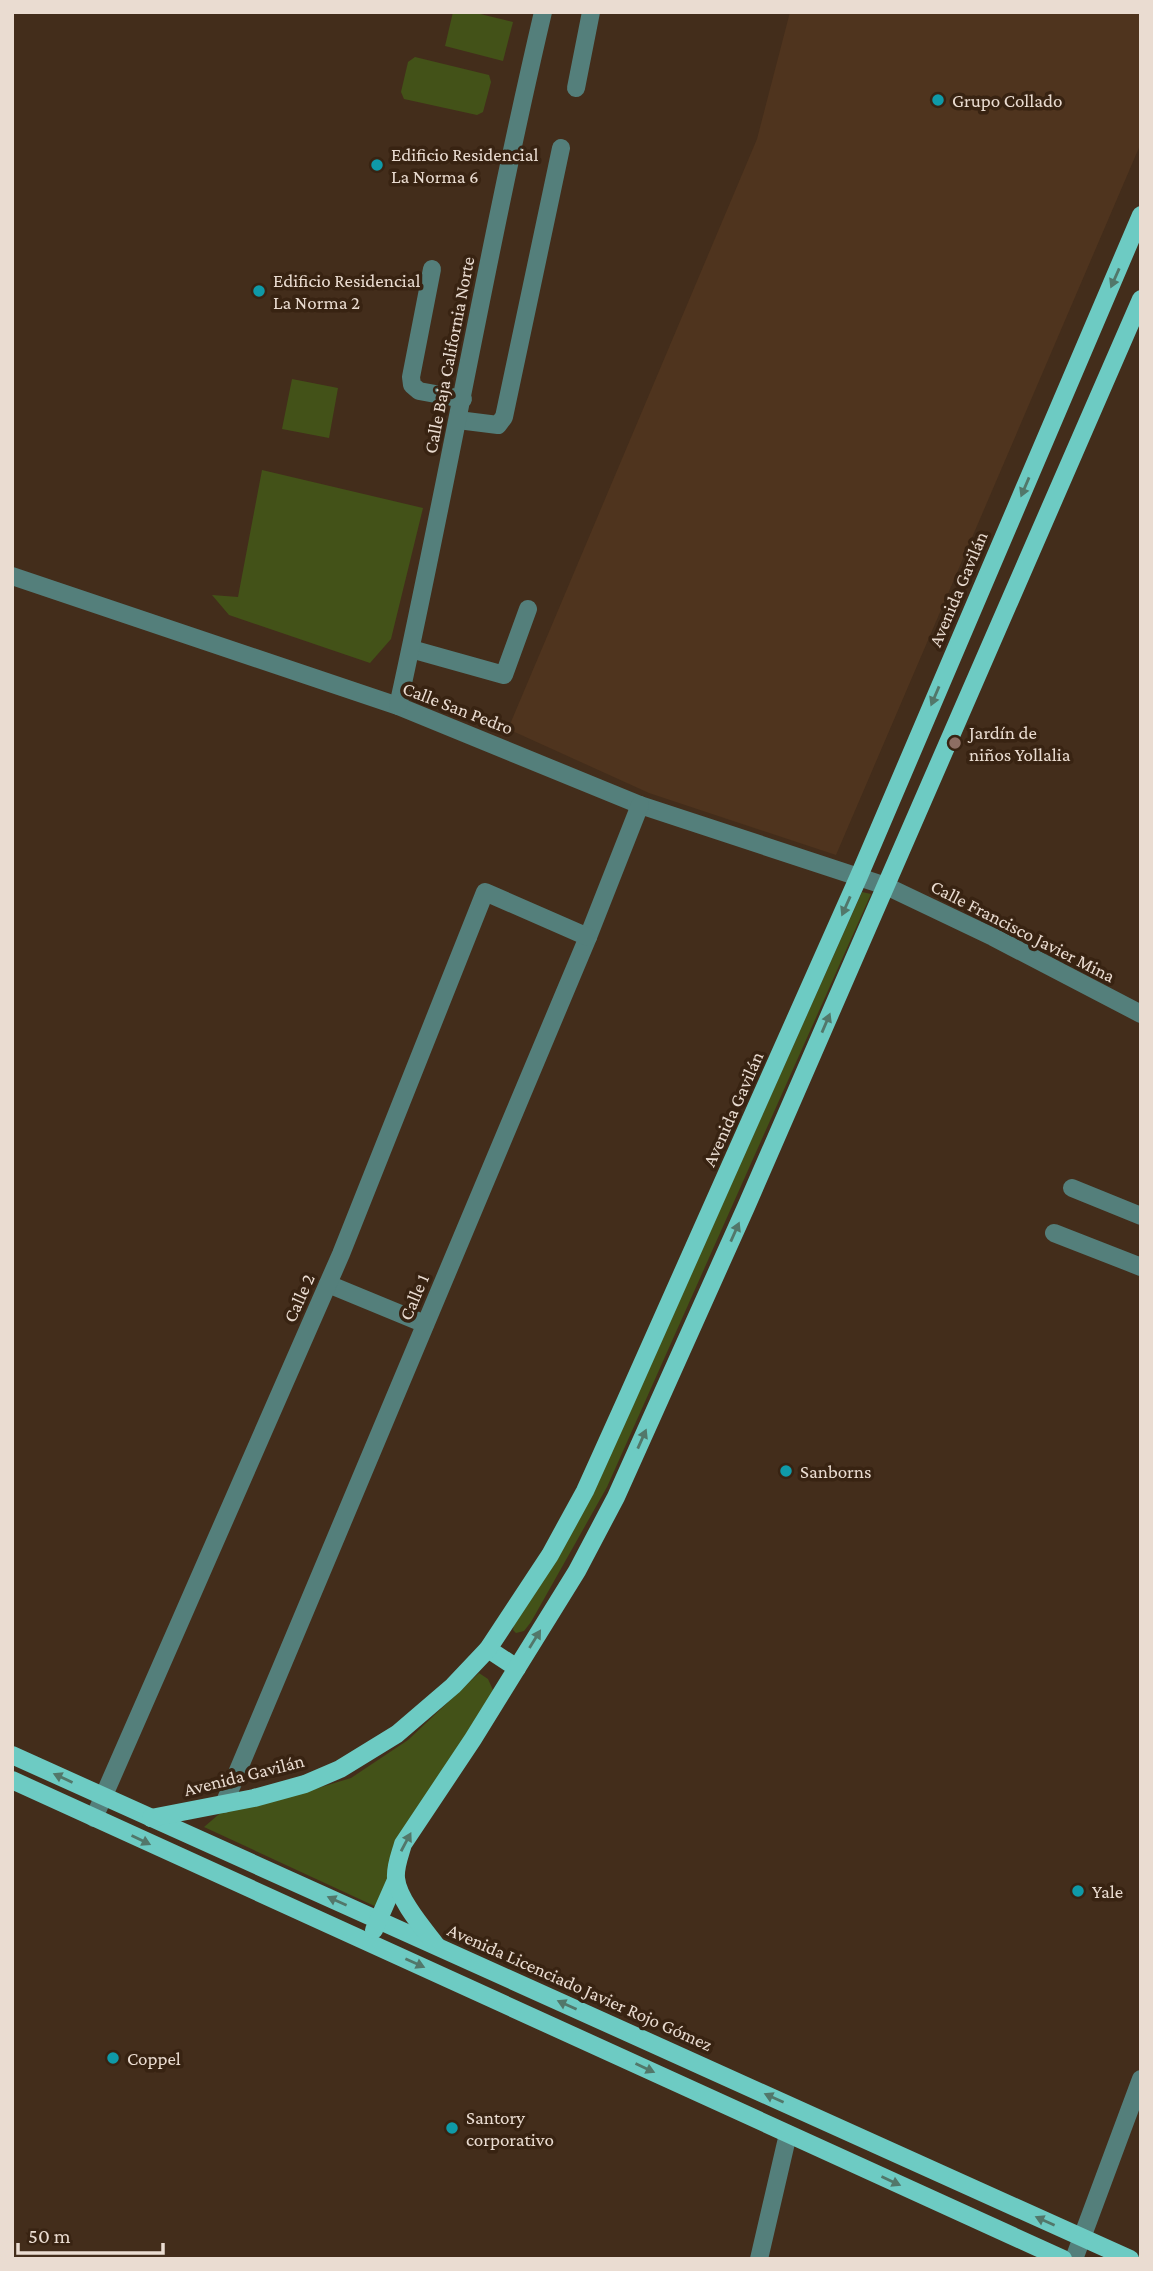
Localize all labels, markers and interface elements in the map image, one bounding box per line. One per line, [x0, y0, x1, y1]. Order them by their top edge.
place label: Grupo Collado [952, 90, 1063, 111]
marker: Grupo Collado [930, 92, 946, 108]
place label: Edificio Residencial La Norma 6 [391, 144, 539, 187]
marker: Edificio Residencial La Norma 6 [369, 157, 385, 173]
street label: Calle Baja California Norte [420, 255, 479, 455]
one-way arrow [1109, 268, 1121, 288]
place label: Edificio Residencial La Norma 2 [273, 270, 421, 313]
marker: Edificio Residencial La Norma 2 [251, 283, 267, 299]
one-way arrow [1019, 477, 1030, 498]
street label: Avenida Gavilán [924, 528, 992, 650]
street label: Calle San Pedro [400, 677, 516, 739]
one-way arrow [930, 686, 941, 707]
place label: Jardín de niños Yollalia [967, 722, 1071, 765]
marker: Jardín de niños Yollalia [947, 735, 963, 751]
street label: Calle Francisco Javier Mina [927, 875, 1119, 987]
one-way arrow [840, 895, 851, 916]
one-way arrow [820, 1013, 832, 1033]
street label: Avenida Gavilán [698, 1048, 768, 1170]
one-way arrow [729, 1222, 741, 1242]
street label: Calle 2 [279, 1270, 319, 1326]
street label: Calle 1 [395, 1271, 433, 1323]
one-way arrow [637, 1429, 648, 1450]
place label: Sanborns [800, 1461, 872, 1482]
marker: Sanborns [778, 1463, 794, 1479]
one-way arrow [528, 1630, 541, 1649]
street label: Avenida Gavilán [182, 1750, 306, 1800]
one-way arrow [52, 1772, 73, 1783]
one-way arrow [400, 1832, 412, 1852]
one-way arrow [131, 1834, 151, 1845]
place label: Yale [1092, 1881, 1123, 1902]
marker: Yale [1070, 1883, 1086, 1899]
one-way arrow [327, 1895, 347, 1907]
street label: Avenida Licenciado Javier Rojo Gómez [444, 1919, 716, 2056]
one-way arrow [405, 1957, 425, 1969]
one-way arrow [557, 1999, 577, 2010]
place label: Coppel [127, 2048, 181, 2069]
marker: Coppel [105, 2050, 121, 2066]
one-way arrow [634, 2063, 655, 2074]
one-way arrow [764, 2092, 785, 2103]
place label: Santory corporativo [466, 2107, 554, 2150]
marker: Santory corporativo [444, 2120, 460, 2136]
one-way arrow [881, 2175, 901, 2186]
scale bar [18, 2212, 163, 2256]
one-way arrow [1035, 2215, 1055, 2227]
text: 50 m [28, 2224, 71, 2248]

